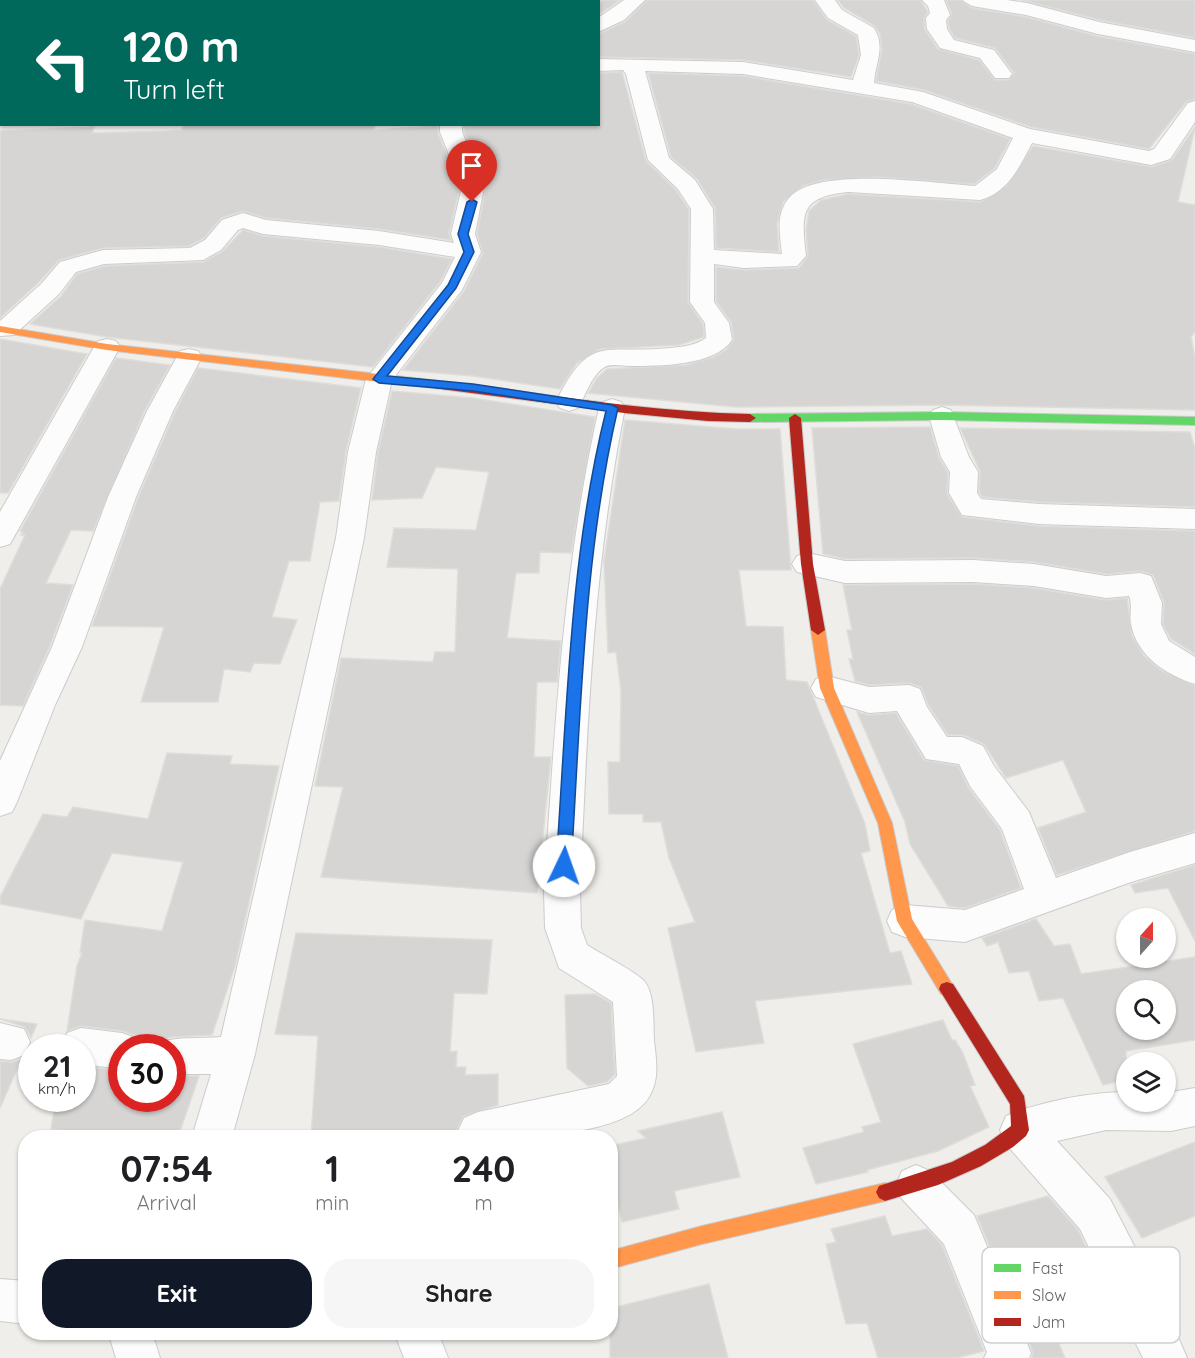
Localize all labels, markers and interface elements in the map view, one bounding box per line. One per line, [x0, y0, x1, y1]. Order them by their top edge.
text: 120 m [123, 20, 240, 73]
icon: left [24, 24, 102, 102]
text: Turn left [123, 72, 225, 106]
pin [446, 140, 497, 202]
icon: arrive [455, 149, 488, 182]
position arrow [532, 834, 596, 898]
north arrow [1116, 908, 1176, 968]
map controls [1116, 908, 1176, 1112]
button: search [1116, 980, 1176, 1040]
speed limit sign: 30 [108, 1034, 186, 1112]
text: 21 [43, 1047, 71, 1085]
button: layers [1116, 1052, 1176, 1112]
text: km/h [38, 1079, 76, 1098]
text: 07:54 [120, 1146, 213, 1191]
text: 1 [325, 1146, 339, 1191]
text: 240 [452, 1146, 515, 1191]
text: Arrival [137, 1190, 197, 1215]
text: min [315, 1190, 349, 1215]
text: m [474, 1190, 493, 1215]
legend [982, 1247, 1180, 1343]
text: Fast [1032, 1258, 1063, 1278]
button: Exit [42, 1259, 312, 1328]
button: Share [324, 1259, 594, 1328]
text: Slow [1032, 1285, 1066, 1305]
text: Jam [1032, 1312, 1065, 1332]

